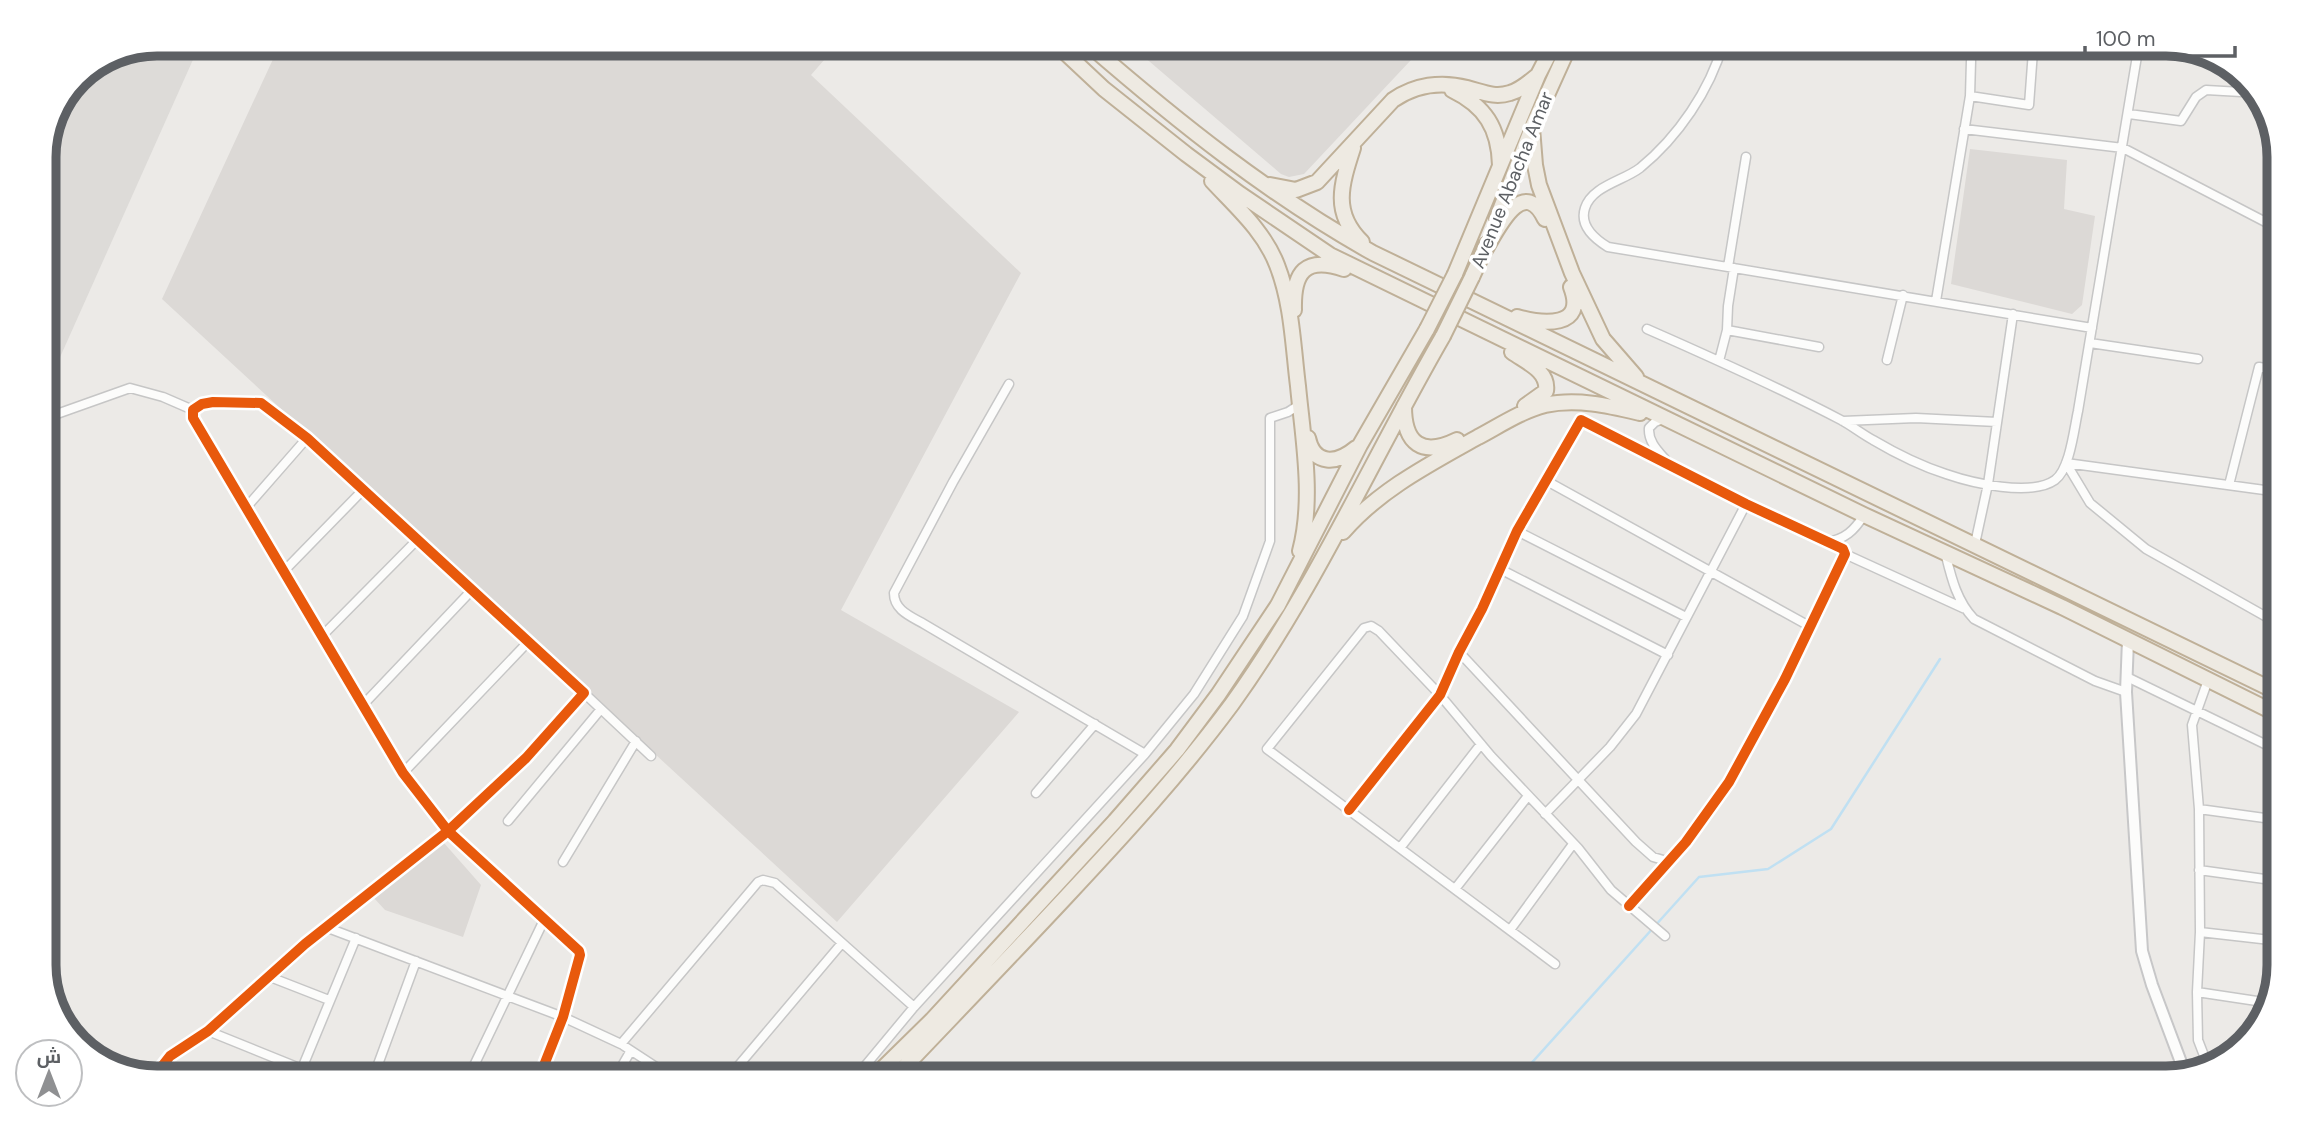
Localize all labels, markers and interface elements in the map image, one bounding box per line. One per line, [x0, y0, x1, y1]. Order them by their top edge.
scale bar [2085, 14, 2236, 58]
text: 100 m [2096, 25, 2156, 53]
street label: Avenue Abacha Amar [1465, 88, 1559, 272]
north arrow [14, 1038, 84, 1108]
text: ش [37, 1044, 61, 1069]

